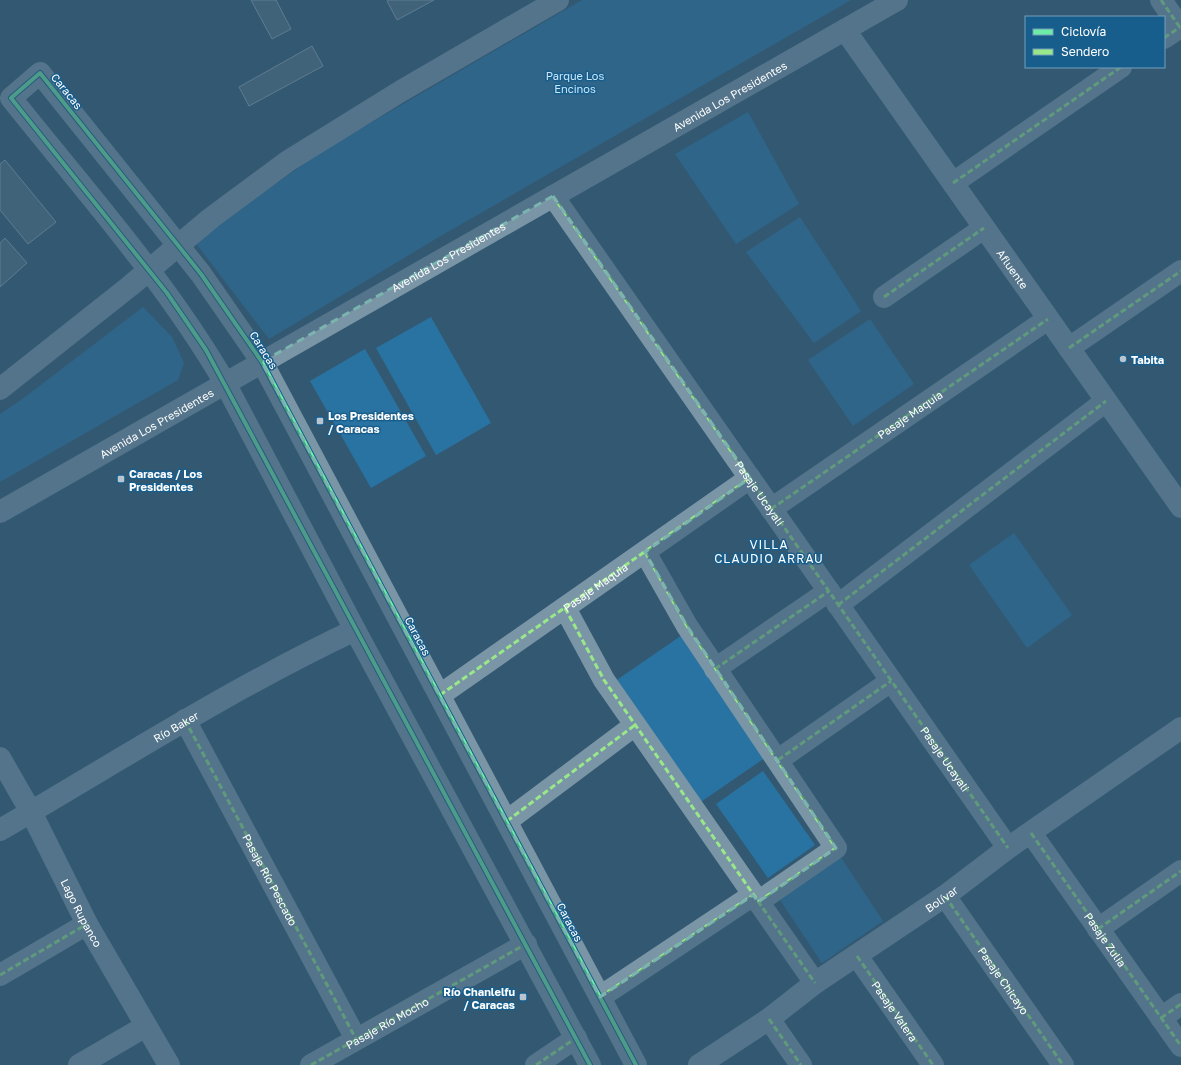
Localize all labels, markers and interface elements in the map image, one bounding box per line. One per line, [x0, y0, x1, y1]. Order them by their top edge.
legend [1025, 16, 1165, 68]
text: Ciclovía [1061, 24, 1106, 39]
text: Sendero [1061, 44, 1109, 59]
street label: Avenida Los Presidentes [670, 58, 789, 133]
park label: Parque Los Encinos [546, 69, 604, 95]
street label: Caracas [49, 71, 85, 112]
street label: Avenida Los Presidentes [389, 219, 507, 294]
street label: Afluente [995, 247, 1031, 291]
street label: Caracas [247, 329, 281, 371]
place label: Tabita [1131, 353, 1164, 366]
marker: Tabita [1118, 354, 1128, 364]
street label: Avenida Los Presidentes [97, 385, 216, 460]
street label: Pasaje Maquia [875, 387, 944, 441]
place label: Los Presidentes / Caracas [328, 409, 414, 435]
marker: Los Presidentes / Caracas [315, 416, 325, 426]
street label: Pasaje Ucayali [733, 458, 787, 528]
place label: Caracas / Los Presidentes [129, 467, 202, 493]
marker: Caracas / Los Presidentes [116, 474, 126, 484]
district label: VILLA CLAUDIO ARRAU [714, 537, 824, 566]
street label: Pasaje Maquia [560, 560, 630, 614]
street label: Caracas [402, 614, 434, 658]
street label: Río Baker [151, 708, 201, 744]
street label: Pasaje Ucayali [918, 724, 973, 794]
street label: Pasaje Río Pescado [241, 831, 301, 928]
street label: Lago Rupanco [59, 876, 105, 949]
street label: Bolívar [922, 882, 960, 914]
street label: Caracas [554, 900, 586, 944]
street label: Pasaje Zulia [1082, 910, 1129, 969]
street label: Pasaje Chicayo [976, 944, 1032, 1017]
street label: Pasaje Valera [870, 978, 921, 1044]
place label: Río Chanlelfu / Caracas [443, 985, 515, 1011]
marker: Río Chanlelfu / Caracas [518, 992, 528, 1002]
street label: Pasaje Río Mocho [343, 994, 431, 1051]

